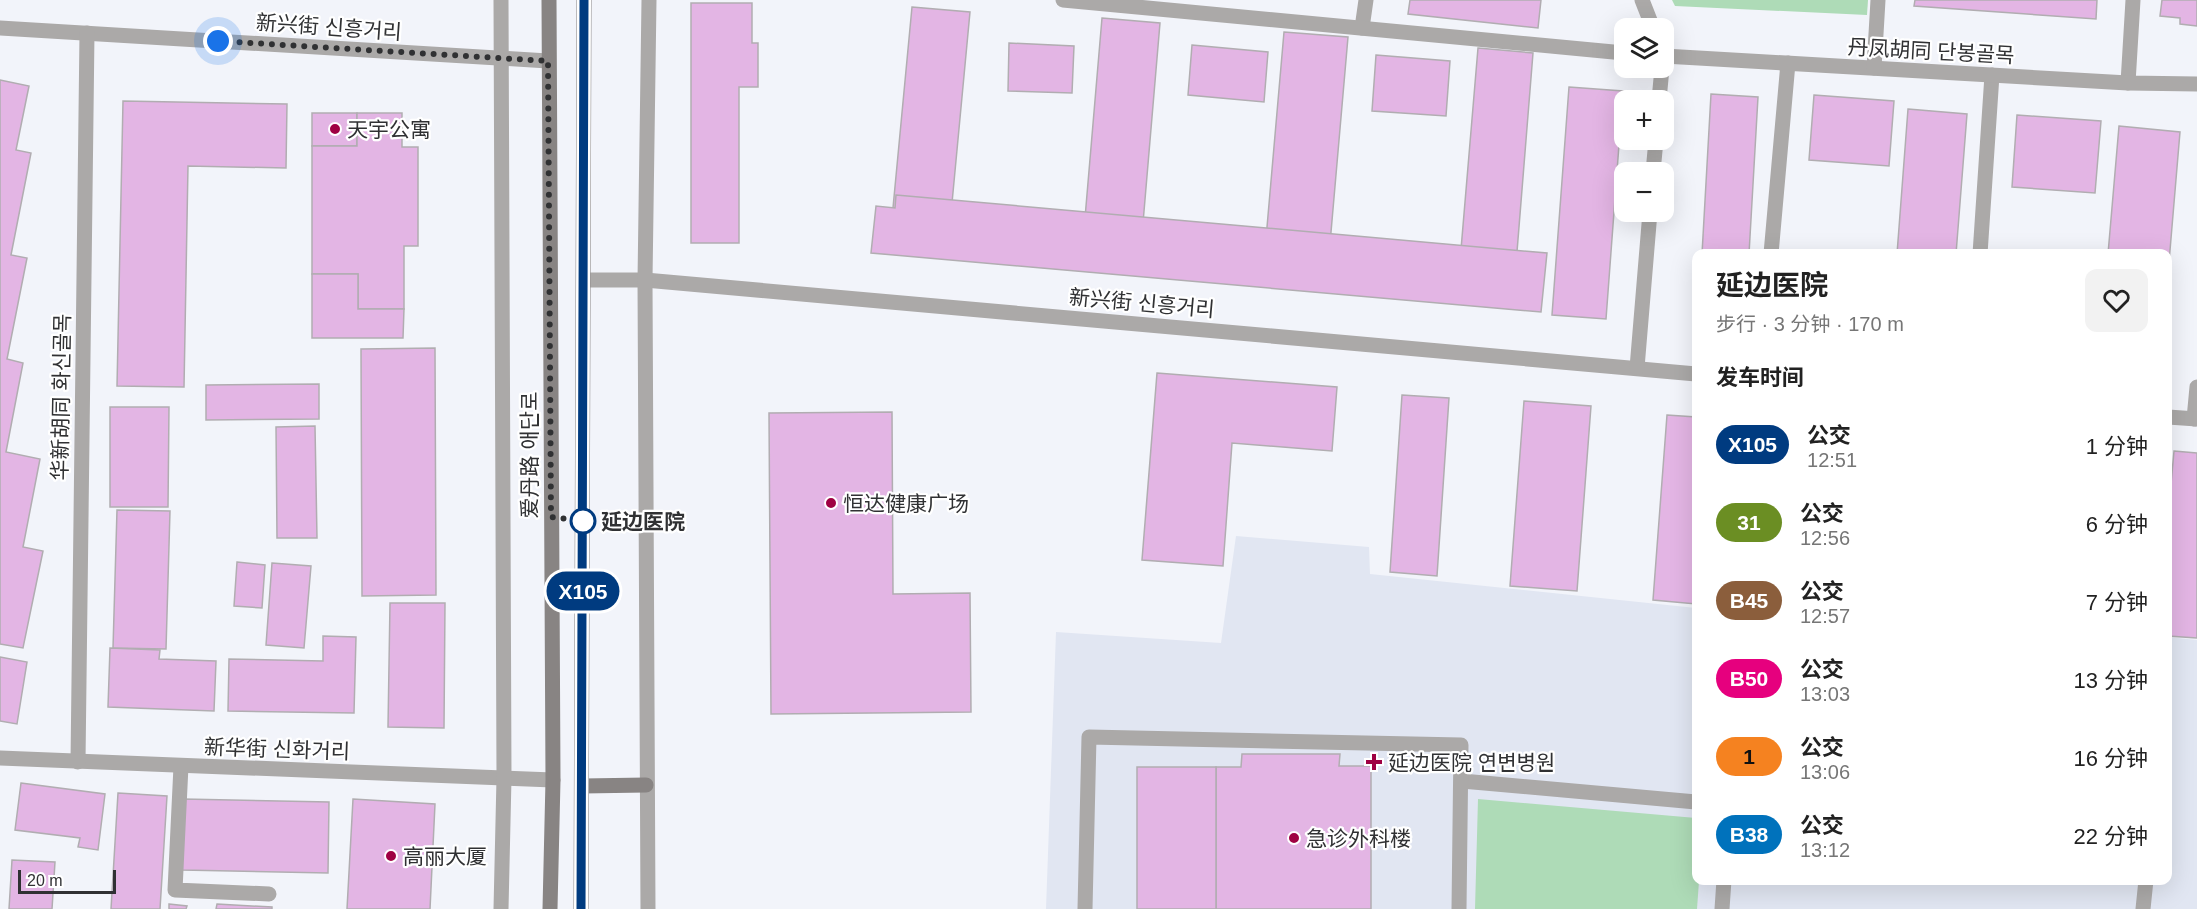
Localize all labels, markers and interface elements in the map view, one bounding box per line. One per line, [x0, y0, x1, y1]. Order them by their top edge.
street label: 新兴街 신흥거리 [255, 10, 403, 44]
map controls [1614, 18, 1674, 222]
button: layers [1614, 18, 1674, 78]
your location [203, 26, 233, 56]
street label: 丹凤胡同 단봉골목 [1847, 35, 2015, 67]
button: + [1614, 90, 1674, 150]
place label: 天宇公寓 [347, 118, 431, 141]
marker: 天宇公寓 [328, 122, 342, 136]
button: − [1614, 162, 1674, 222]
button: heart [2085, 269, 2148, 332]
text: 延边医院 [1716, 270, 1828, 301]
street label: 新兴街 신흥거리 [1068, 285, 1216, 321]
street label: 华新胡同 화신골목 [48, 313, 74, 481]
text: 步行 · 3 分钟 · 170 m [1716, 313, 1904, 335]
text: 发车时间 [1716, 365, 1804, 390]
street label: 爱丹路 애단로 [518, 392, 541, 518]
text: 公交 [1807, 423, 1851, 448]
text: X105 [1728, 433, 1777, 456]
text: 1 分钟 [2086, 434, 2148, 459]
text: 12:51 [1807, 449, 1857, 471]
place label: 恒达健康广场 [843, 492, 969, 515]
marker: 恒达健康广场 [824, 496, 838, 510]
text: 公交 [1800, 501, 1844, 526]
marker: 延边医院 [570, 508, 596, 534]
place label: 延边医院 [601, 510, 685, 533]
text: 31 [1737, 511, 1761, 534]
text: 6 分钟 [2086, 512, 2148, 537]
text: 12:56 [1800, 527, 1850, 549]
line badge: X105 [541, 572, 625, 610]
text: 公交 [1800, 579, 1844, 604]
text: X105 [558, 580, 608, 603]
text: B45 [1730, 589, 1768, 612]
text: 7 分钟 [2086, 590, 2148, 615]
text: 12:57 [1800, 605, 1850, 627]
text: 公交 [1800, 657, 1844, 682]
text: B50 [1730, 667, 1768, 690]
text: 13 分钟 [2073, 668, 2148, 693]
text: 13:03 [1800, 683, 1850, 705]
street label: 新华街 신화거리 [204, 735, 350, 763]
text: 公交 [1800, 735, 1844, 760]
text: 1 [1743, 745, 1755, 768]
text: 16 分钟 [2073, 746, 2148, 771]
place label: 延边医院 연변병원 [1388, 751, 1555, 774]
marker: 延边医院 연변병원 [1365, 753, 1383, 771]
text: 13:06 [1800, 761, 1850, 783]
text: 公交 [1800, 813, 1844, 838]
text: B38 [1730, 823, 1768, 846]
text: 22 分钟 [2073, 824, 2148, 849]
place label: 急诊外科楼 [1306, 827, 1411, 850]
marker: 急诊外科楼 [1287, 831, 1301, 845]
text: 13:12 [1800, 839, 1850, 861]
place label: 高丽大厦 [403, 845, 487, 868]
marker: 高丽大厦 [384, 849, 398, 863]
scale bar [18, 867, 116, 894]
text: 20 m [27, 872, 63, 889]

